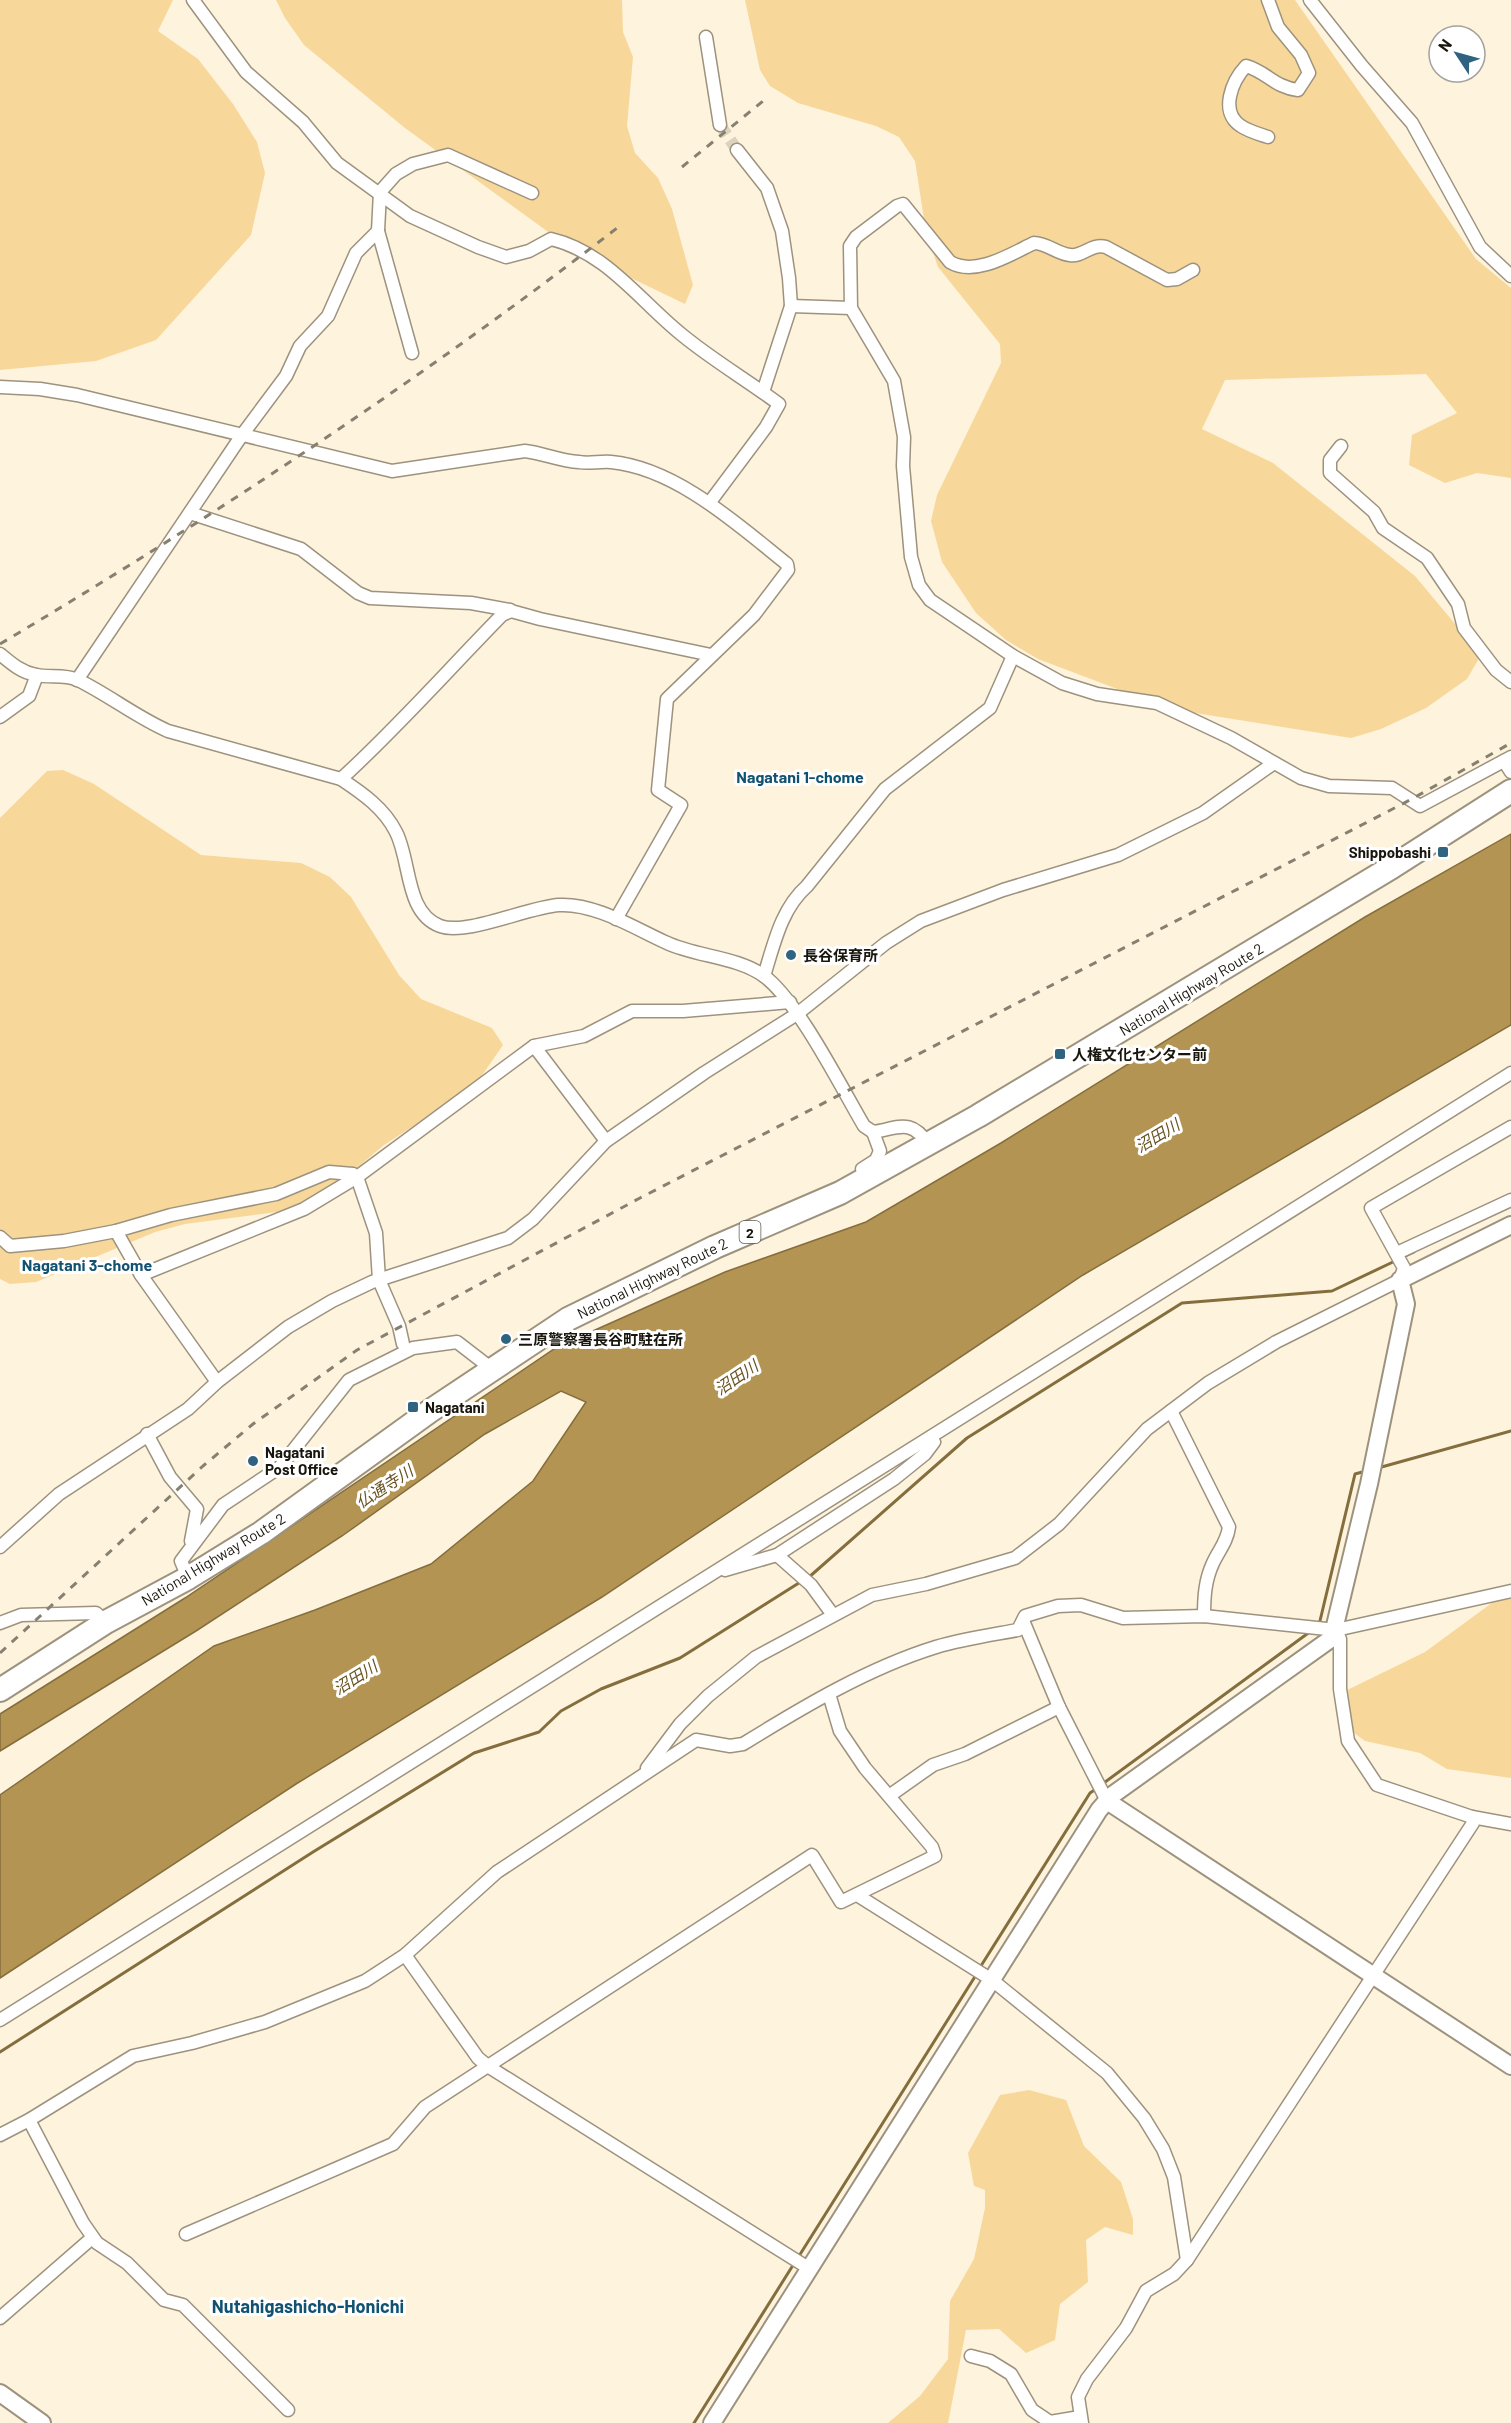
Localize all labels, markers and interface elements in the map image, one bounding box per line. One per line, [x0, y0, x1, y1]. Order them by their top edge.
north arrow [1427, 24, 1487, 84]
text: N [1434, 35, 1455, 55]
district label: Nagatani 1-chome [736, 767, 864, 786]
place label: Shippobashi [1349, 843, 1431, 861]
marker: Shippobashi [1436, 845, 1450, 859]
street label: National Highway Route 2 [1116, 939, 1266, 1039]
place label: 長谷保育所 [803, 946, 878, 964]
marker: 長谷保育所 [784, 948, 798, 962]
place label: 人権文化センター前 [1072, 1045, 1207, 1063]
marker: 人権文化センター前 [1053, 1047, 1067, 1061]
water label: 沼田川 [1132, 1113, 1184, 1156]
road number: 2 [740, 1221, 760, 1243]
street label: National Highway Route 2 [574, 1234, 730, 1322]
district label: Nagatani 3-chome [22, 1255, 152, 1274]
place label: 三原警察署長谷町駐在所 [518, 1330, 683, 1348]
marker: 三原警察署長谷町駐在所 [499, 1332, 513, 1346]
water label: 沼田川 [711, 1355, 763, 1398]
place label: Nagatani [425, 1398, 485, 1416]
marker: Nagatani [406, 1400, 420, 1414]
place label: Nagatani Post Office [265, 1443, 338, 1478]
marker: Nagatani Post Office [246, 1454, 260, 1468]
water label: 仏通寺川 [352, 1460, 418, 1511]
street label: National Highway Route 2 [138, 1509, 288, 1609]
water label: 沼田川 [330, 1655, 382, 1698]
district label: Nutahigashicho-Honichi [212, 2295, 404, 2317]

